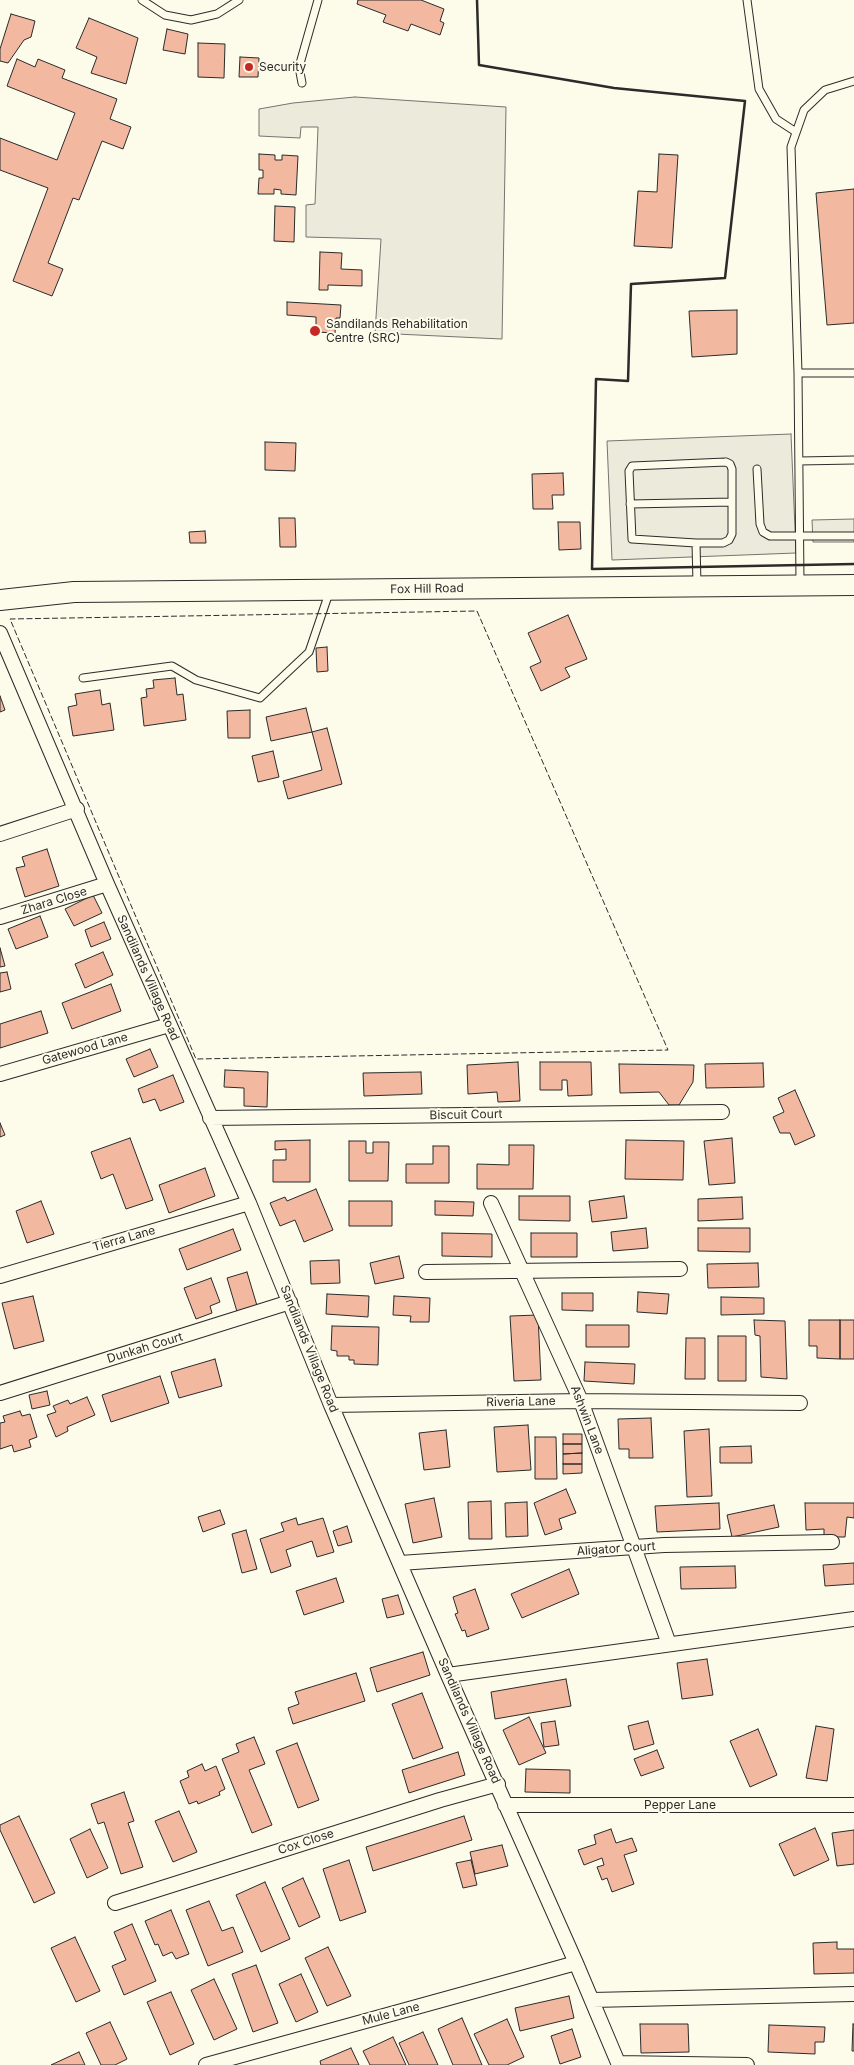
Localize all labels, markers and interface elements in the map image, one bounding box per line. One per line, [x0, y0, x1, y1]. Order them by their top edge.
place label: Security [259, 60, 306, 74]
marker: Security [243, 61, 255, 73]
place label: Sandilands Rehabilitation Centre (SRC) [326, 317, 468, 345]
marker: Sandilands Rehabilitation Centre (SRC) [308, 324, 322, 338]
street label: Fox Hill Road [390, 581, 464, 597]
street label: Zhara Close [19, 884, 89, 918]
street label: Sandilands Village Road [114, 913, 182, 1043]
street label: Gatewood Lane [40, 1030, 130, 1068]
street label: Biscuit Court [429, 1107, 503, 1123]
street label: Tierra Lane [91, 1223, 157, 1255]
street label: Sandilands Village Road [277, 1283, 341, 1415]
street label: Dunkah Court [105, 1330, 185, 1366]
street label: Ashwin Lane [567, 1384, 607, 1456]
street label: Riveria Lane [486, 1394, 556, 1410]
street label: Aligator Court [576, 1539, 656, 1559]
street label: Sandilands Village Road [435, 1656, 503, 1786]
street label: Pepper Lane [644, 1798, 716, 1812]
street label: Cox Close [276, 1826, 336, 1858]
street label: Mule Lane [361, 1999, 421, 2029]

